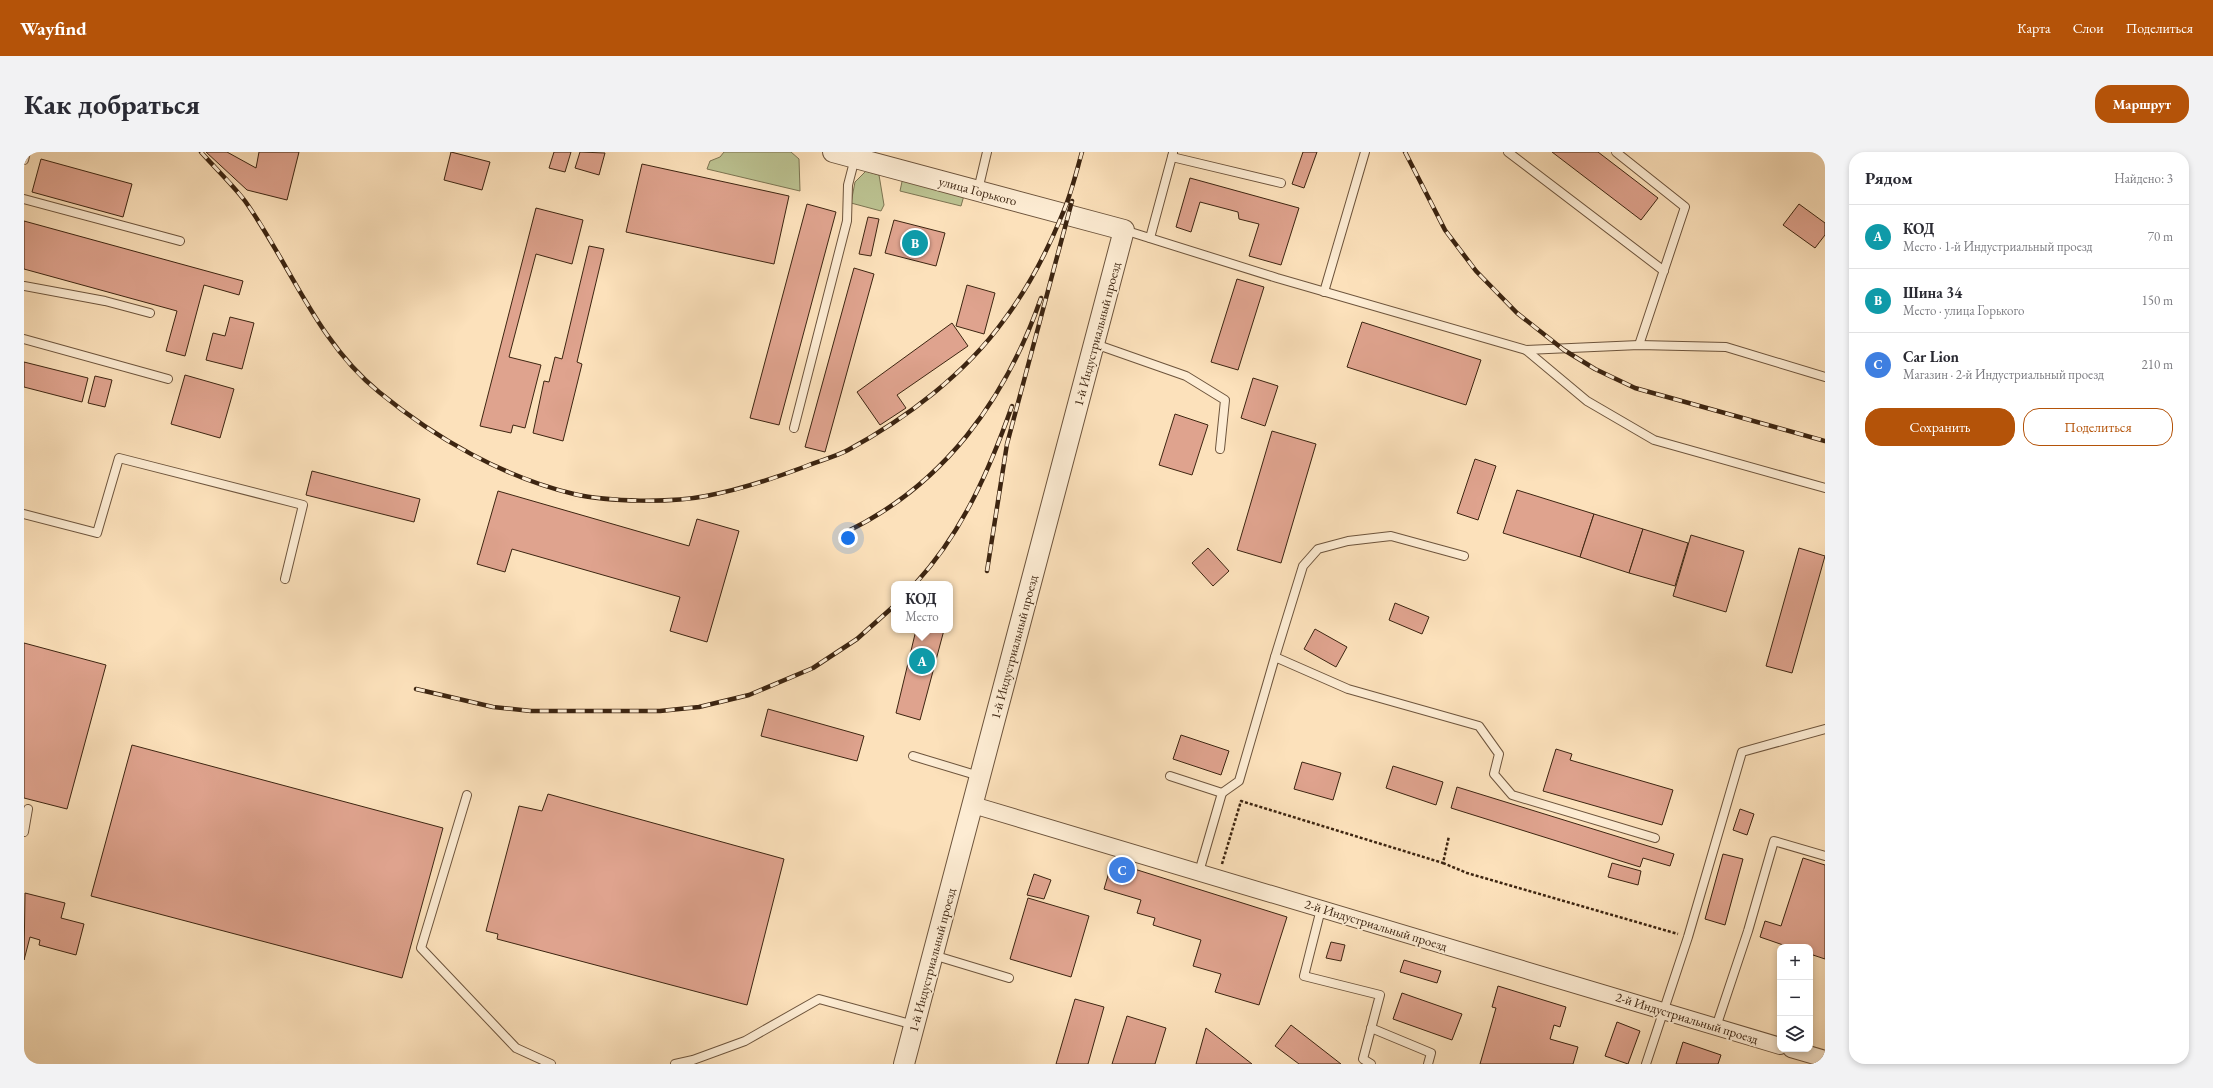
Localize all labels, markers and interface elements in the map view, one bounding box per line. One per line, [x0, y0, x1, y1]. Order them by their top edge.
text: Wayfind [20, 16, 87, 41]
text: Карта [2017, 19, 2051, 37]
text: Слои [2073, 19, 2104, 37]
text: Поделиться [2126, 19, 2193, 37]
button: Маршрут [2095, 85, 2189, 123]
text: Как добраться [24, 86, 200, 122]
text: Рядом [1865, 167, 1913, 189]
text: Найдено: 3 [2114, 170, 2173, 187]
street label: улица Горького [937, 172, 1019, 210]
text: КОД [1903, 219, 1934, 238]
pin: B [902, 228, 928, 258]
text: A [1873, 228, 1883, 245]
text: 70 m [2148, 228, 2173, 245]
text: Место · 1-й Индустриальный проезд [1903, 238, 2092, 255]
street label: 1-й Индустриальный проезд [1070, 260, 1124, 408]
text: Шина 34 [1903, 283, 1962, 302]
text: B [1874, 292, 1882, 309]
text: 150 m [2142, 292, 2173, 309]
text: Место · улица Горького [1903, 302, 2024, 319]
text: Car Lion [1903, 347, 1959, 366]
text: C [1873, 356, 1883, 373]
text: 210 m [2142, 356, 2173, 373]
text: Магазин · 2-й Индустриальный проезд [1903, 366, 2104, 383]
button: Сохранить [1865, 408, 2015, 446]
button: Поделиться [2023, 408, 2173, 446]
your location [838, 528, 858, 548]
street label: 1-й Индустриальный проезд [987, 573, 1041, 721]
popup [891, 581, 953, 633]
text: КОД [905, 589, 937, 608]
text: Место [905, 608, 939, 625]
pin: A [909, 646, 935, 676]
pin: C [1109, 855, 1135, 885]
street label: 1-й Индустриальный проезд [905, 886, 959, 1034]
street label: 2-й Индустриальный проезд [1303, 895, 1449, 955]
map controls [1777, 944, 1813, 1052]
button: + [1777, 944, 1813, 980]
button: − [1777, 980, 1813, 1016]
street label: 2-й Индустриальный проезд [1614, 988, 1760, 1048]
button: layers [1777, 1016, 1813, 1052]

